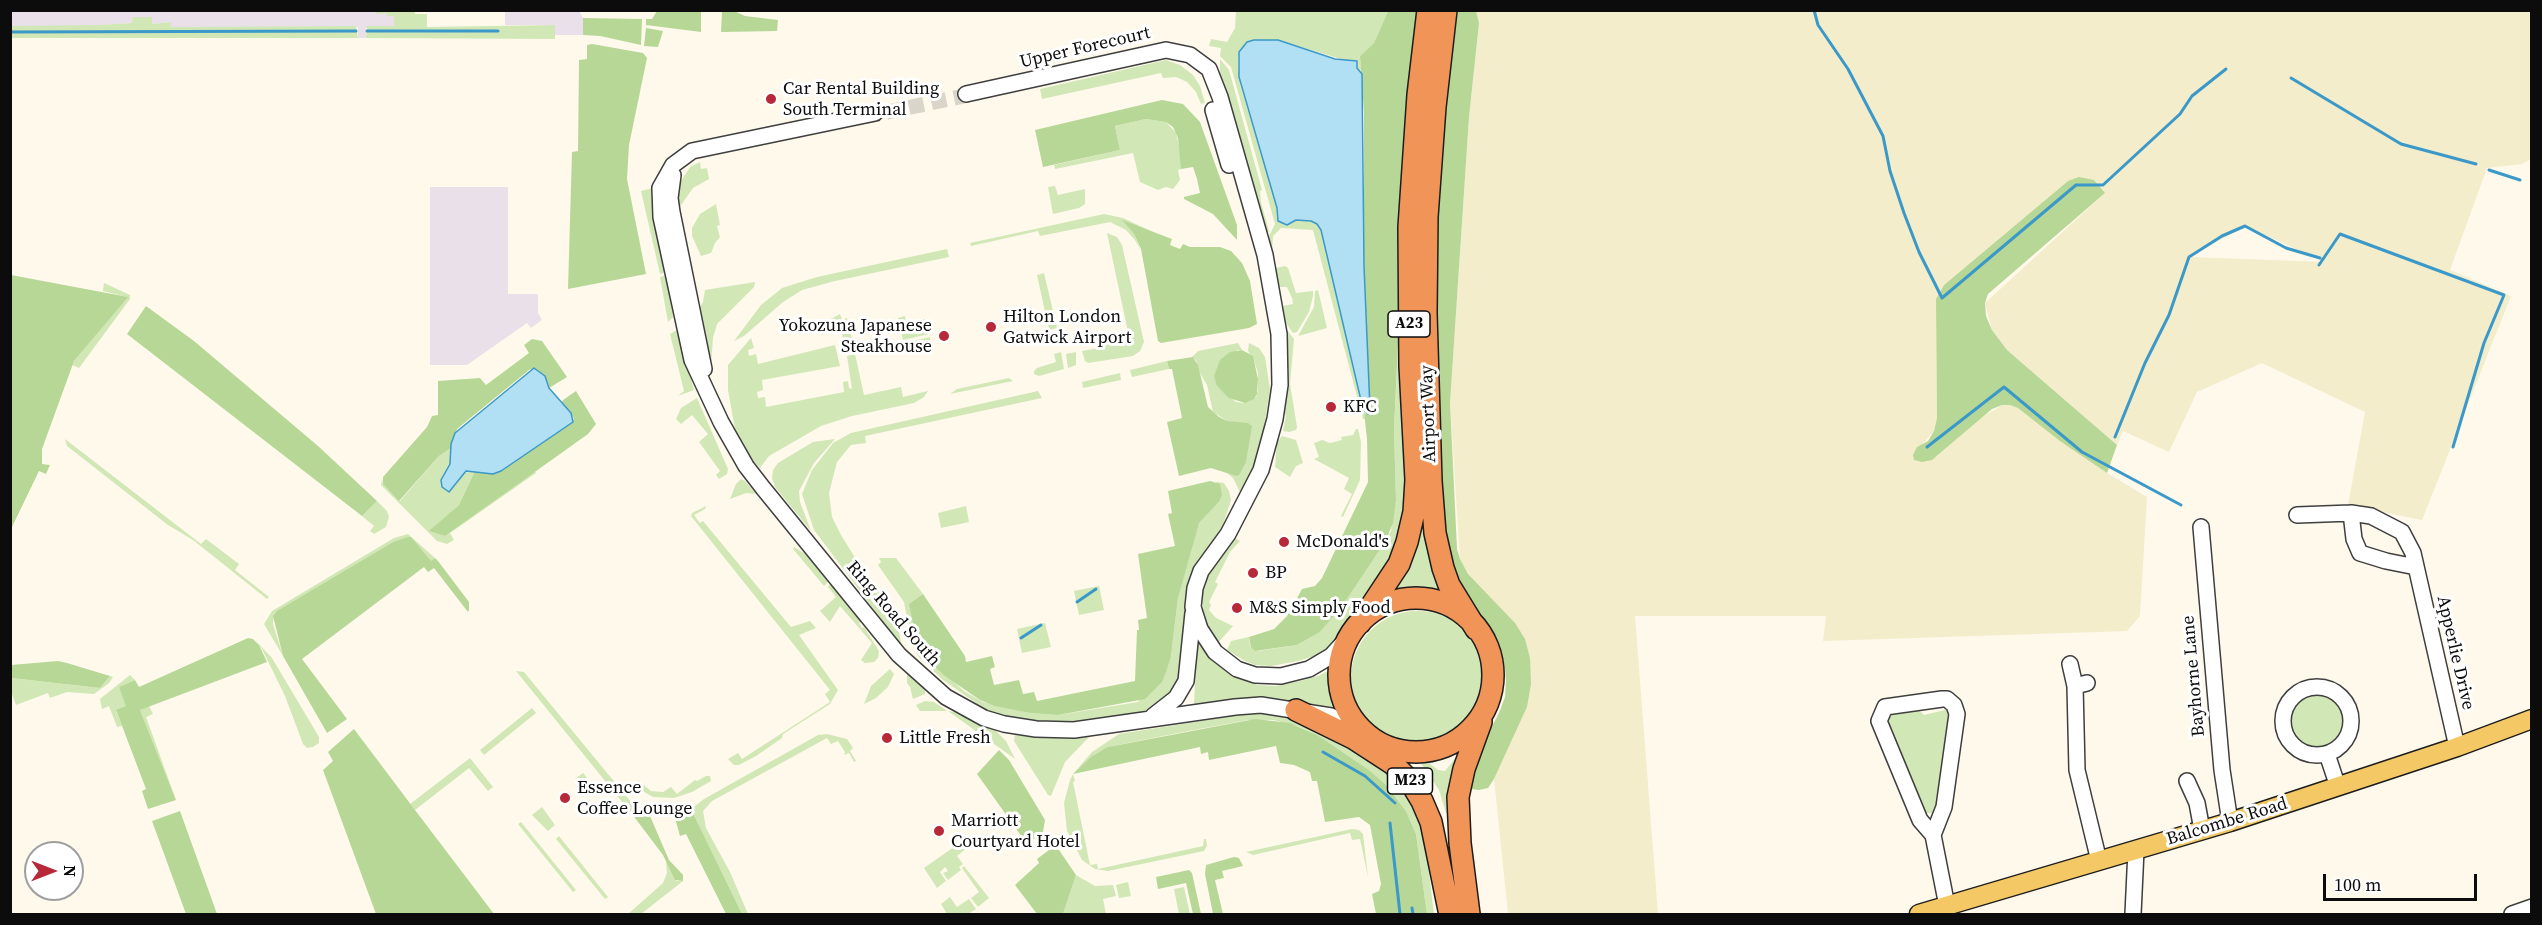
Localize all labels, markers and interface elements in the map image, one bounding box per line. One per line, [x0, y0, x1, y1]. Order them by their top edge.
street label: Upper Forecourt [1018, 23, 1152, 73]
place label: Car Rental Building South Terminal [783, 78, 939, 121]
marker: Car Rental Building South Terminal [764, 92, 778, 106]
place label: Hilton London Gatwick Airport [1003, 306, 1131, 348]
road number: A23 [1388, 311, 1430, 337]
place label: Yokozuna Japanese Steakhouse [778, 315, 932, 358]
marker: Hilton London Gatwick Airport [984, 320, 998, 334]
marker: Yokozuna Japanese Steakhouse [937, 329, 951, 343]
street label: Airport Way [1417, 365, 1441, 463]
place label: KFC [1343, 396, 1377, 418]
marker: KFC [1324, 400, 1338, 414]
place label: McDonald's [1296, 531, 1389, 553]
marker: McDonald's [1277, 535, 1291, 549]
street label: Ring Road South [841, 557, 945, 671]
place label: BP [1265, 562, 1286, 584]
marker: BP [1246, 566, 1260, 580]
street label: Apperlie Drive [2431, 594, 2479, 712]
place label: M&S Simply Food [1249, 597, 1391, 619]
marker: M&S Simply Food [1230, 601, 1244, 615]
street label: Bayhorne Lane [2178, 614, 2210, 738]
place label: Little Fresh [899, 727, 991, 749]
marker: Little Fresh [880, 731, 894, 745]
road number: M23 [1388, 768, 1432, 794]
place label: Essence Coffee Lounge [577, 777, 693, 820]
marker: Essence Coffee Lounge [558, 791, 572, 805]
street label: Balcombe Road [2164, 793, 2290, 851]
place label: Marriott Courtyard Hotel [951, 810, 1080, 852]
marker: Marriott Courtyard Hotel [932, 824, 946, 838]
north arrow [24, 841, 84, 901]
scale bar [2326, 862, 2480, 900]
text: N [59, 865, 81, 877]
text: 100 m [2334, 872, 2381, 897]

